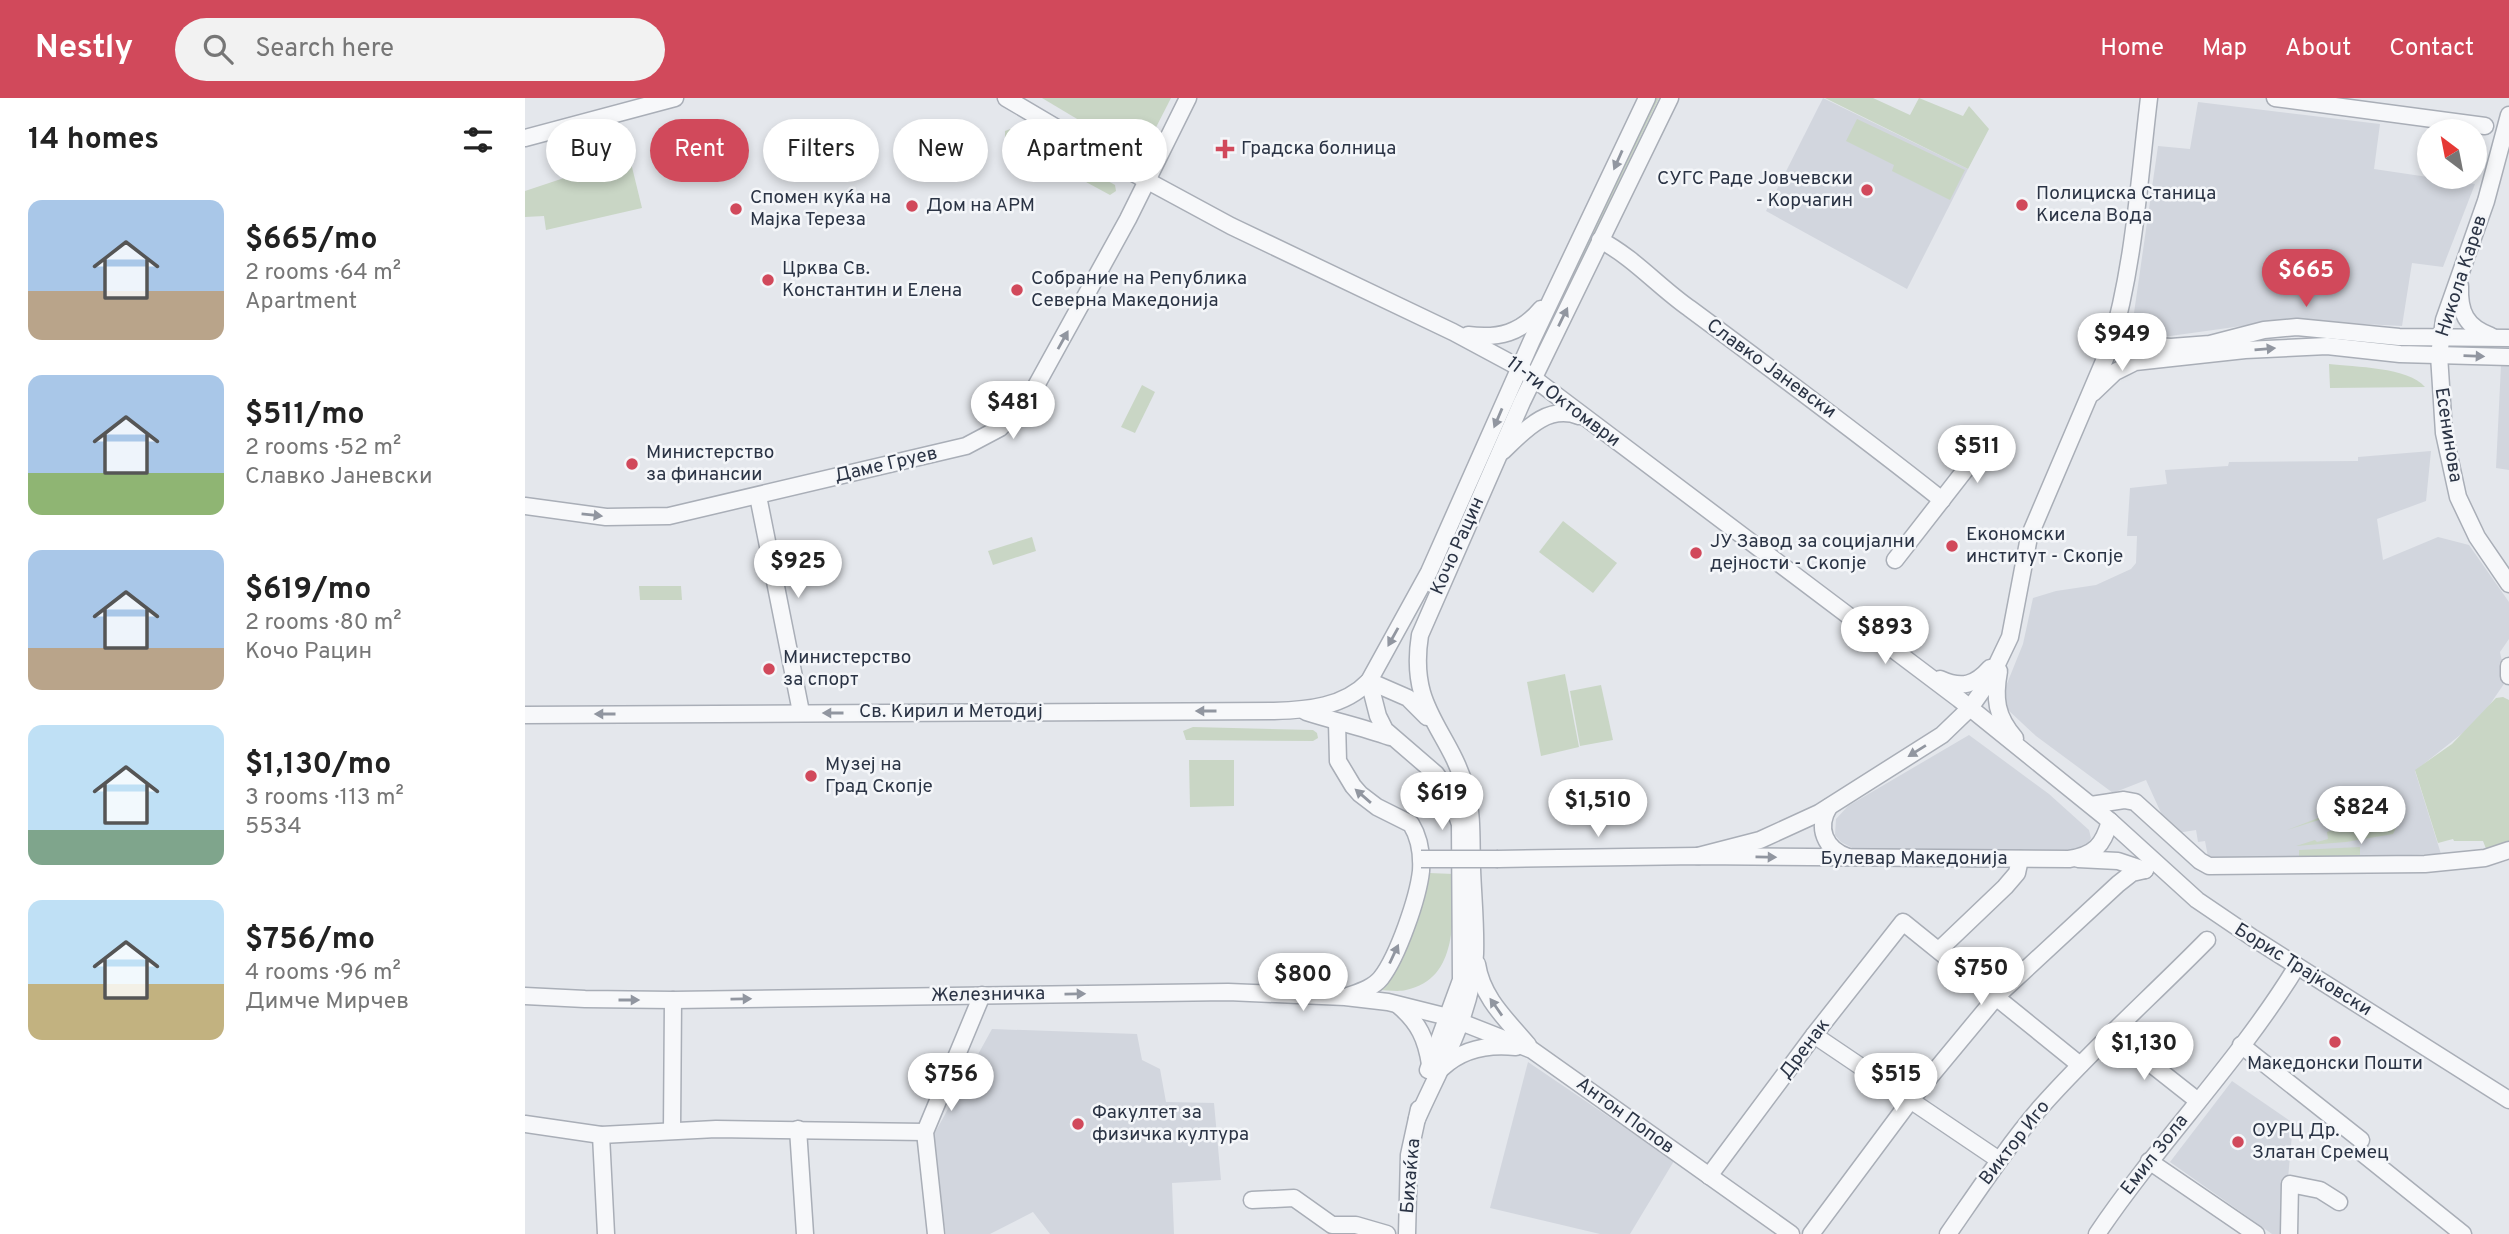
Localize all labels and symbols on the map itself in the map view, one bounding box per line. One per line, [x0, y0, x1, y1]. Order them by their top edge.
north arrow [2417, 119, 2487, 189]
place label: Градска болница [1241, 137, 1396, 161]
marker: Градска болница [1215, 139, 1235, 159]
one-way arrow [1613, 150, 1624, 170]
place label: СУГС Раде Јовчевски - Корчагин [1657, 167, 1853, 213]
marker: СУГС Раде Јовчевски - Корчагин [1859, 182, 1875, 198]
place label: Полициска Станица Кисела Вода [2036, 182, 2216, 228]
place label: Спомен куќа на Мајка Тереза [750, 186, 891, 232]
place label: Дом на АРМ [926, 194, 1035, 218]
marker: Полициска Станица Кисела Вода [2014, 197, 2030, 213]
marker: Дом на АРМ [904, 198, 920, 214]
marker: Спомен куќа на Мајка Тереза [728, 201, 744, 217]
street label: Никола Карев [2431, 212, 2493, 340]
pin: $665 [2265, 250, 2347, 309]
place label: Црква Св. Константин и Елена [782, 257, 962, 303]
place label: Собрание на Република Северна Македонија [1031, 267, 1247, 313]
marker: Црква Св. Константин и Елена [760, 272, 776, 288]
marker: Собрание на Република Северна Македонија [1009, 282, 1025, 298]
one-way arrow [1557, 307, 1569, 327]
street label: Славко Јаневски [1701, 314, 1841, 424]
pin: $949 [2081, 314, 2163, 373]
one-way arrow [1057, 330, 1069, 349]
one-way arrow [2254, 343, 2276, 354]
street label: 11-ти Октомври [1501, 351, 1625, 453]
one-way arrow [2463, 351, 2485, 362]
pin: $481 [972, 382, 1054, 441]
street label: Есенинова [2429, 386, 2467, 484]
one-way arrow [1492, 407, 1503, 428]
pin: $511 [1936, 426, 2018, 485]
place label: Министерство за финансии [646, 441, 774, 487]
street label: Даме Груев [832, 442, 940, 488]
marker: Министерство за финансии [624, 456, 640, 472]
street label: Кочо Рацин [1426, 493, 1490, 599]
one-way arrow [582, 510, 604, 521]
place label: Економски институт - Скопје [1966, 523, 2123, 569]
place label: ЈУ Завод за социјални дејности - Скопје [1710, 530, 1915, 576]
marker: Економски институт - Скопје [1944, 538, 1960, 554]
pin: $925 [757, 540, 839, 600]
marker: ЈУ Завод за социјални дејности - Скопје [1688, 545, 1704, 561]
pin: $893 [1844, 606, 1926, 666]
one-way arrow [1387, 627, 1399, 647]
place label: Министерство за спорт [783, 646, 911, 692]
marker: Министерство за спорт [761, 661, 777, 677]
street label: Св. Кирил и Методиј [859, 700, 1043, 724]
one-way arrow [1195, 705, 1217, 717]
one-way arrow [822, 707, 844, 719]
one-way arrow [594, 709, 616, 720]
one-way arrow [1908, 744, 1927, 757]
place label: Музеј на Град Скопје [825, 753, 933, 799]
marker: Музеј на Град Скопје [803, 768, 819, 784]
pin: $619 [1401, 772, 1483, 832]
pin: $1,510 [1541, 780, 1655, 839]
pin: $824 [2320, 786, 2402, 846]
one-way arrow [1355, 789, 1372, 804]
street label: Булевар Македонија [1821, 847, 2007, 871]
one-way arrow [1755, 852, 1777, 863]
street label: Борис Трајковски [2230, 918, 2376, 1022]
one-way arrow [1388, 943, 1399, 964]
pin: $750 [1940, 948, 2022, 1007]
pin: $800 [1262, 954, 1344, 1013]
street label: Железничка [931, 982, 1045, 1008]
one-way arrow [1064, 988, 1086, 1000]
one-way arrow [730, 993, 752, 1005]
one-way arrow [618, 994, 640, 1005]
one-way arrow [1489, 998, 1503, 1016]
street label: Дренак [1774, 1014, 1836, 1084]
pin: $1,130 [2087, 1023, 2201, 1082]
marker: Македонски Пошти [2327, 1034, 2343, 1050]
place label: Македонски Пошти [2247, 1052, 2423, 1076]
pin: $756 [910, 1054, 992, 1113]
pin: $515 [1855, 1054, 1937, 1113]
street label: Антон Попов [1571, 1072, 1679, 1160]
street label: Виктор Иго [1974, 1096, 2056, 1190]
place label: Факултет за физичка култура [1092, 1101, 1249, 1147]
street label: Емил Зола [2116, 1110, 2194, 1200]
marker: Факултет за физичка култура [1070, 1116, 1086, 1132]
place label: ОУРЦ Др. Златан Сремец [2252, 1119, 2389, 1165]
marker: ОУРЦ Др. Златан Сремец [2230, 1134, 2246, 1150]
street label: Бихаќка [1396, 1137, 1426, 1215]

